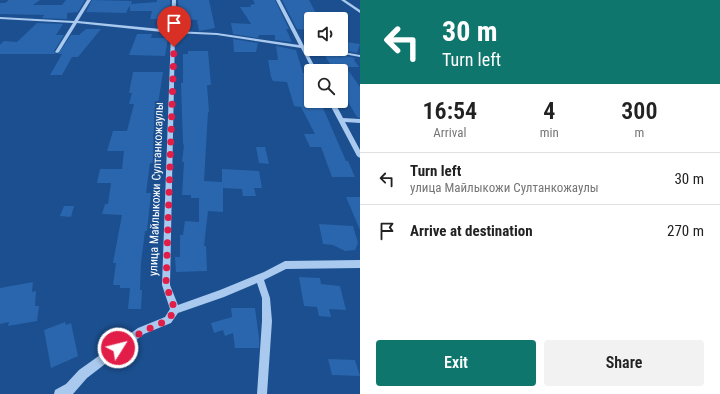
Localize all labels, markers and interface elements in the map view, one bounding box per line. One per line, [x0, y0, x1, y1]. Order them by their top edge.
pin [157, 6, 191, 47]
icon: arrive [163, 12, 185, 34]
map controls [304, 12, 348, 108]
button: sound [304, 12, 348, 56]
text: 30 m [442, 15, 498, 48]
icon: left [376, 16, 428, 68]
text: Turn left [442, 49, 501, 70]
button: search [304, 64, 348, 108]
text: 16:54 [423, 97, 477, 125]
text: 4 [543, 97, 555, 125]
text: 300 [621, 97, 657, 125]
street label: улица Майлыкожи Султанкожаулы [146, 102, 166, 276]
text: Arrival [433, 125, 466, 140]
text: min [540, 125, 559, 140]
text: m [634, 125, 644, 140]
text: Turn left [410, 162, 461, 180]
icon: left [376, 168, 398, 190]
text: 30 m [674, 170, 704, 188]
text: улица Майлыкожи Султанкожаулы [410, 180, 599, 195]
icon: arrive [376, 220, 398, 242]
text: Arrive at destination [410, 222, 533, 240]
text: 270 m [667, 222, 704, 240]
position arrow [97, 327, 139, 369]
button: Exit [376, 340, 536, 386]
button: Share [544, 340, 704, 386]

